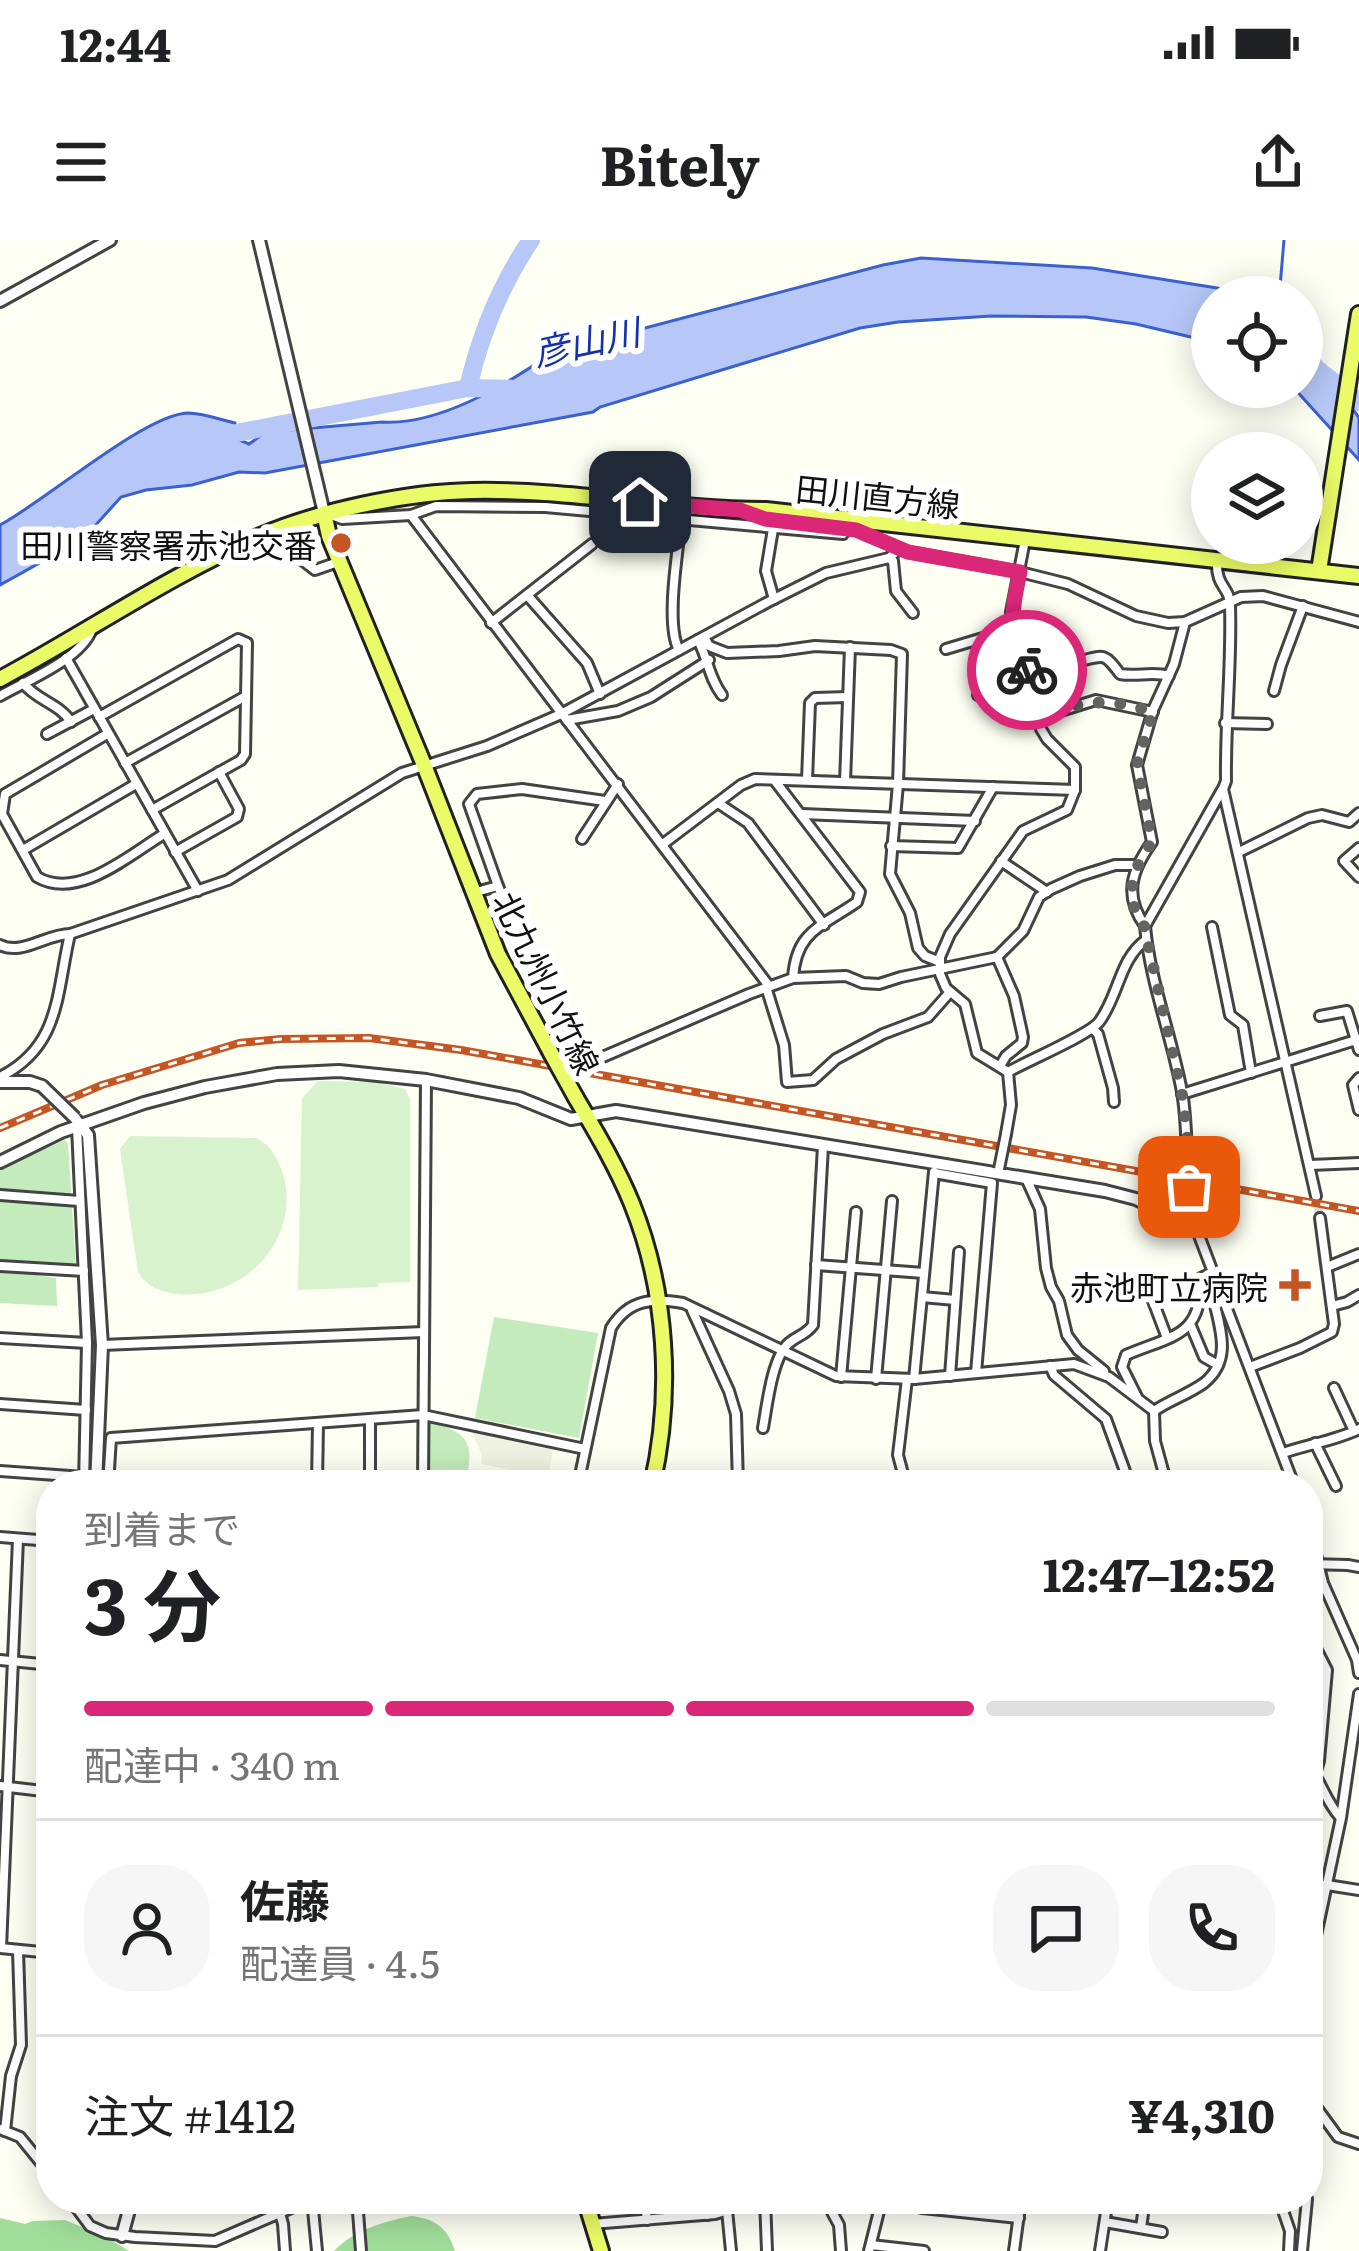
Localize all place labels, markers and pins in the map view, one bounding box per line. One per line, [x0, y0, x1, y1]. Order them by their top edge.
pin [589, 451, 691, 553]
place label: 田川警察署赤池交番 [20, 519, 317, 568]
marker: 田川警察署赤池交番 [328, 530, 354, 556]
pin [1138, 1136, 1240, 1238]
place label: 赤池町立病院 [1070, 1261, 1268, 1310]
marker: 赤池町立病院 [1279, 1269, 1311, 1301]

